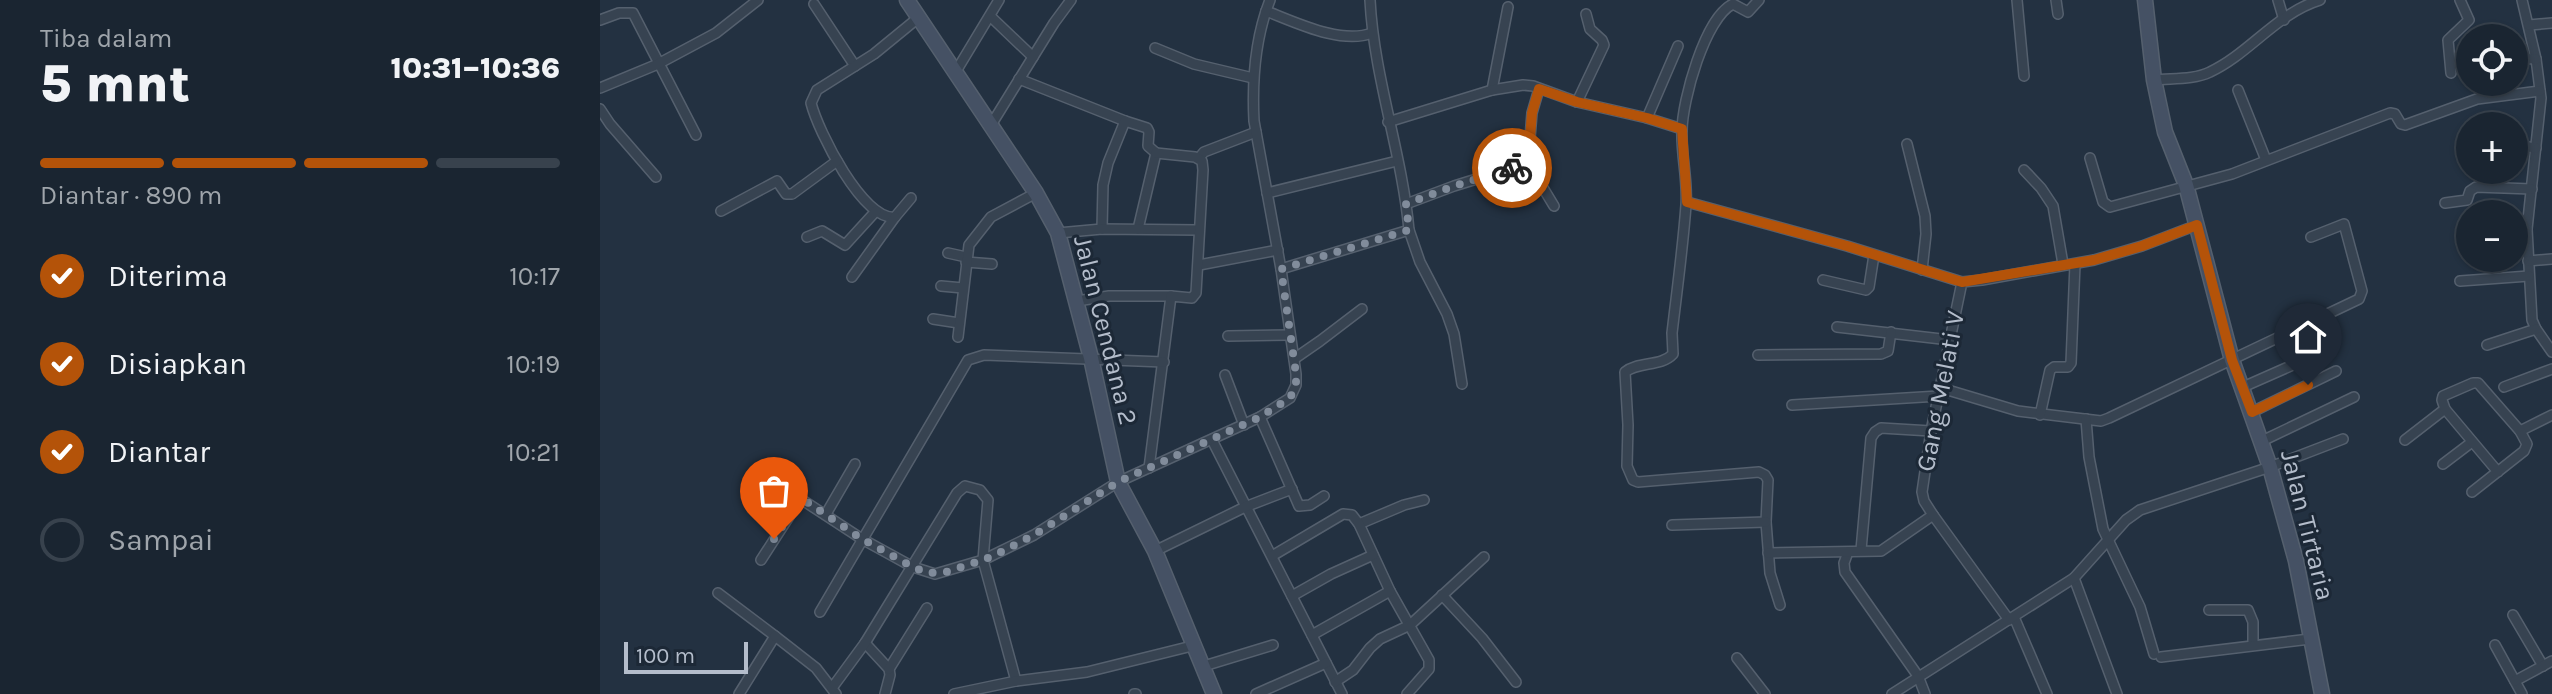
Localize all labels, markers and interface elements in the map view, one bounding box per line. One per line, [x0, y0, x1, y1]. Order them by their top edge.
text: Tiba dalam [40, 23, 172, 54]
map controls [2456, 24, 2528, 272]
button: locate [2456, 24, 2528, 96]
text: 10:31–10:36 [390, 50, 560, 86]
text: 5 mnt [40, 53, 190, 114]
button: + [2456, 112, 2528, 184]
courier [1472, 128, 1552, 208]
icon: bike [1490, 146, 1534, 190]
text: Diantar · 890 m [40, 180, 222, 211]
button: − [2456, 200, 2528, 272]
street label: Jalan Cendana 2 [1067, 232, 1144, 428]
icon: check [40, 254, 84, 298]
text: Diterima [108, 258, 228, 294]
text: 10:17 [509, 261, 560, 292]
pin [2274, 303, 2342, 385]
street label: Gang Melati V [1910, 308, 1971, 474]
icon: home [2286, 315, 2330, 359]
icon: check [40, 342, 84, 386]
text: Disiapkan [108, 346, 247, 382]
text: 10:19 [506, 349, 560, 380]
icon: check [40, 430, 84, 474]
text: Diantar [108, 434, 210, 470]
text: 10:21 [506, 437, 560, 468]
street label: Jalan Tirtaria [2274, 447, 2341, 604]
pin [740, 457, 808, 539]
icon: bag [752, 469, 796, 513]
text: Sampai [108, 522, 214, 558]
scale bar [624, 638, 748, 674]
text: 100 m [636, 643, 695, 669]

